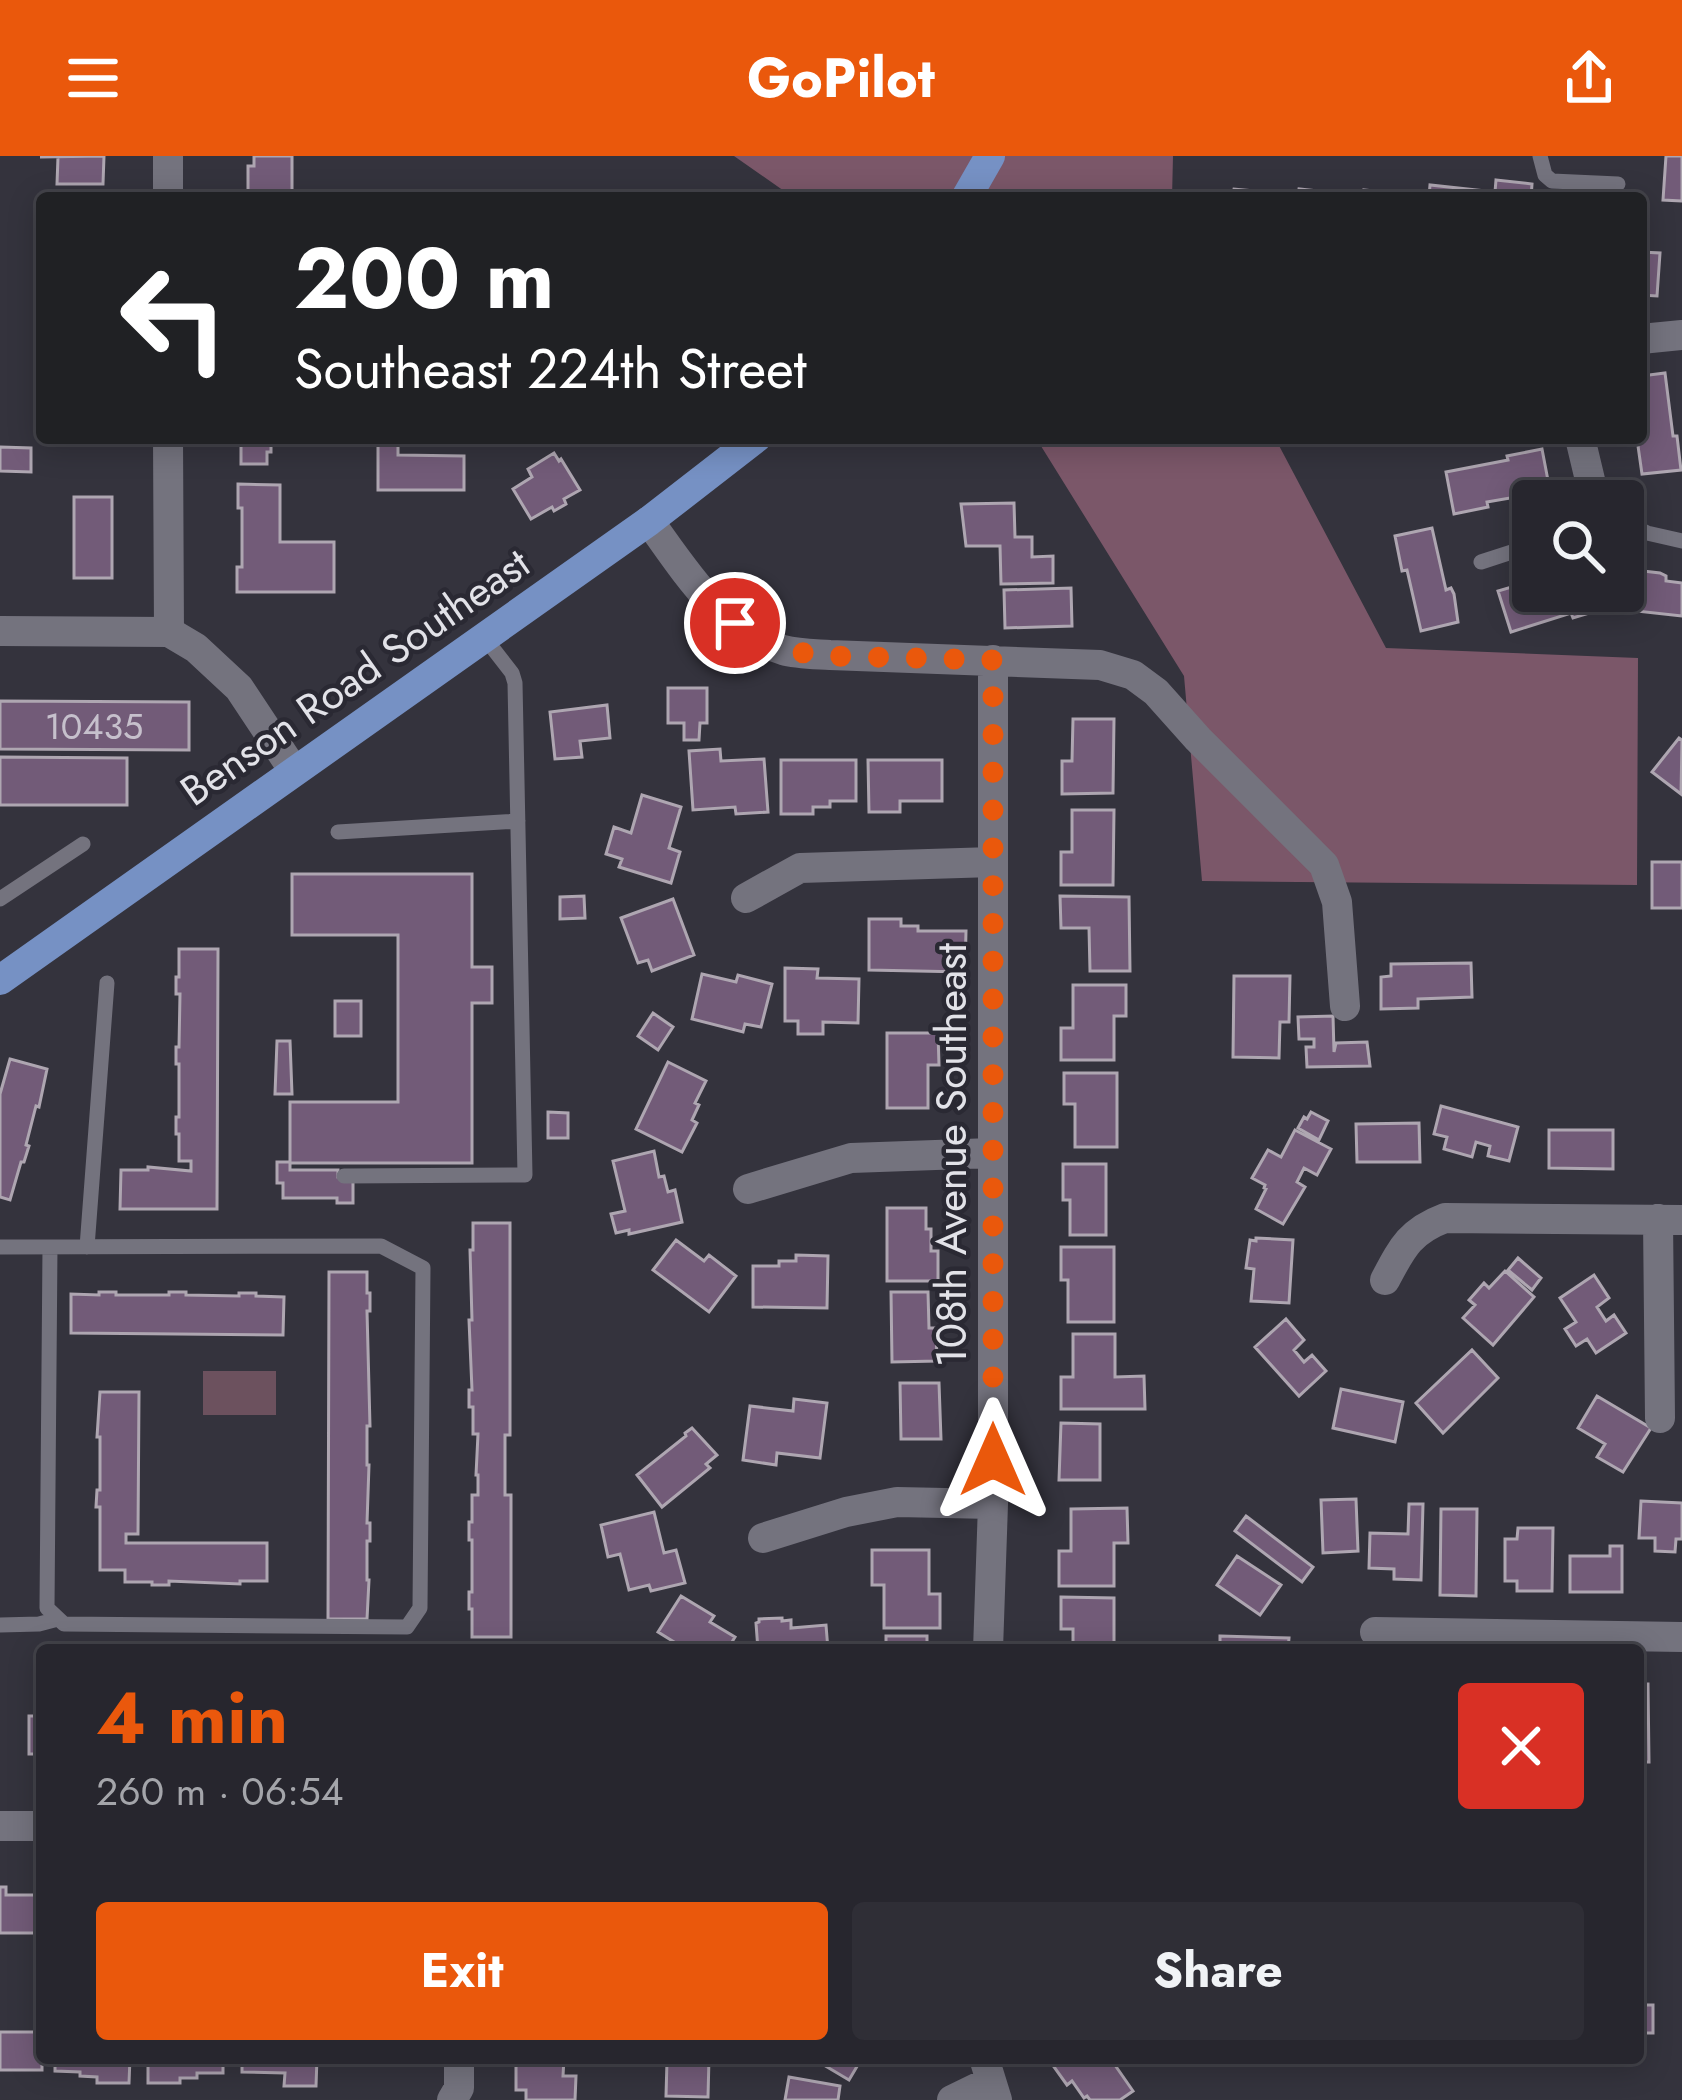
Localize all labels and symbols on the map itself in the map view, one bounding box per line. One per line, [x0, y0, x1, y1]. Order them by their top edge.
street label: Benson Road Southeast [168, 533, 542, 821]
pin [684, 572, 786, 674]
house number: 10435 [45, 700, 143, 752]
street label: 108th Avenue Southeast [921, 943, 982, 1367]
position arrow [930, 1397, 1056, 1523]

